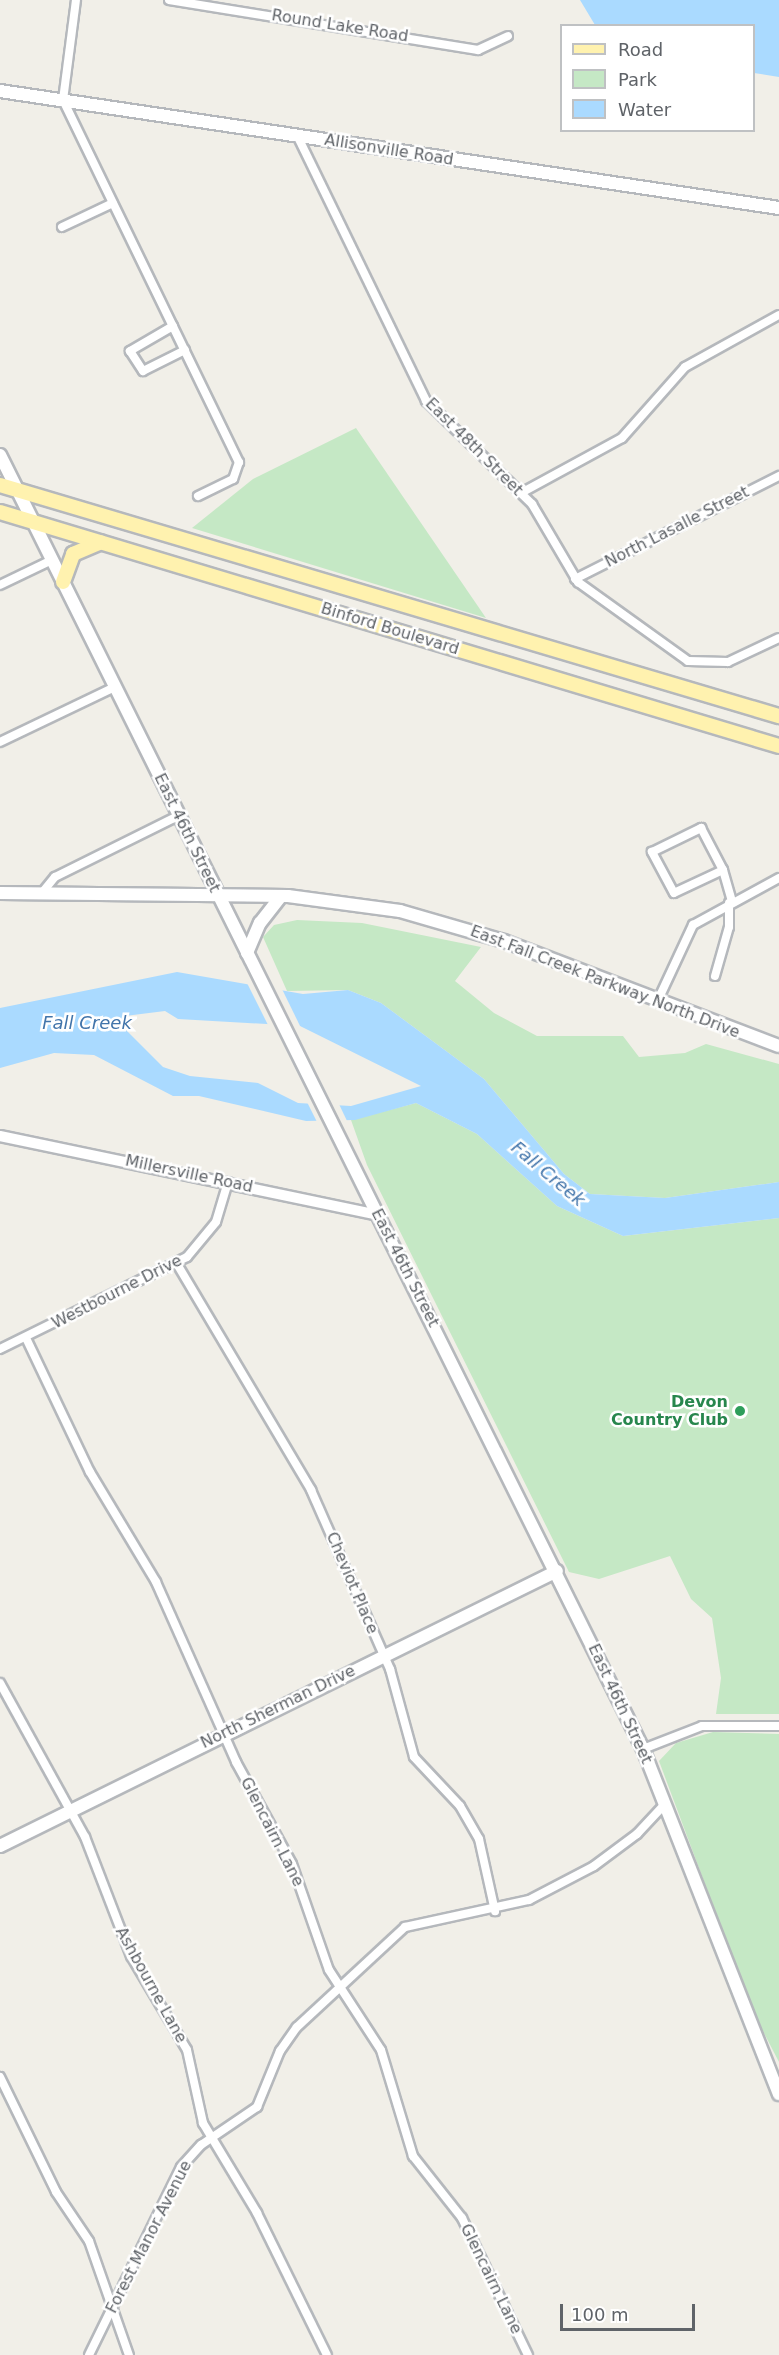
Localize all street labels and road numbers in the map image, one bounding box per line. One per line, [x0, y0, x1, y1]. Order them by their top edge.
street label: Round Lake Road [270, 6, 410, 46]
street label: Allisonville Road [323, 130, 455, 170]
street label: East 48th Street [421, 394, 527, 500]
street label: North Lasalle Street [602, 482, 752, 572]
street label: Binford Boulevard [319, 599, 461, 659]
street label: East 46th Street [150, 770, 224, 896]
street label: East Fall Creek Parkway North Drive [468, 922, 742, 1042]
street label: Millersville Road [124, 1151, 254, 1197]
street label: East 46th Street [367, 1206, 443, 1330]
street label: Westbourne Drive [49, 1251, 185, 1333]
street label: Cheviot Place [322, 1529, 382, 1637]
street label: East 46th Street [584, 1641, 656, 1767]
street label: North Sherman Drive [198, 1661, 358, 1753]
street label: Glencairn Lane [236, 1774, 308, 1890]
street label: Ashbourne Lane [111, 1924, 191, 2046]
street label: Forest Manor Avenue [102, 2157, 196, 2317]
street label: Glencairn Lane [456, 2221, 526, 2337]

